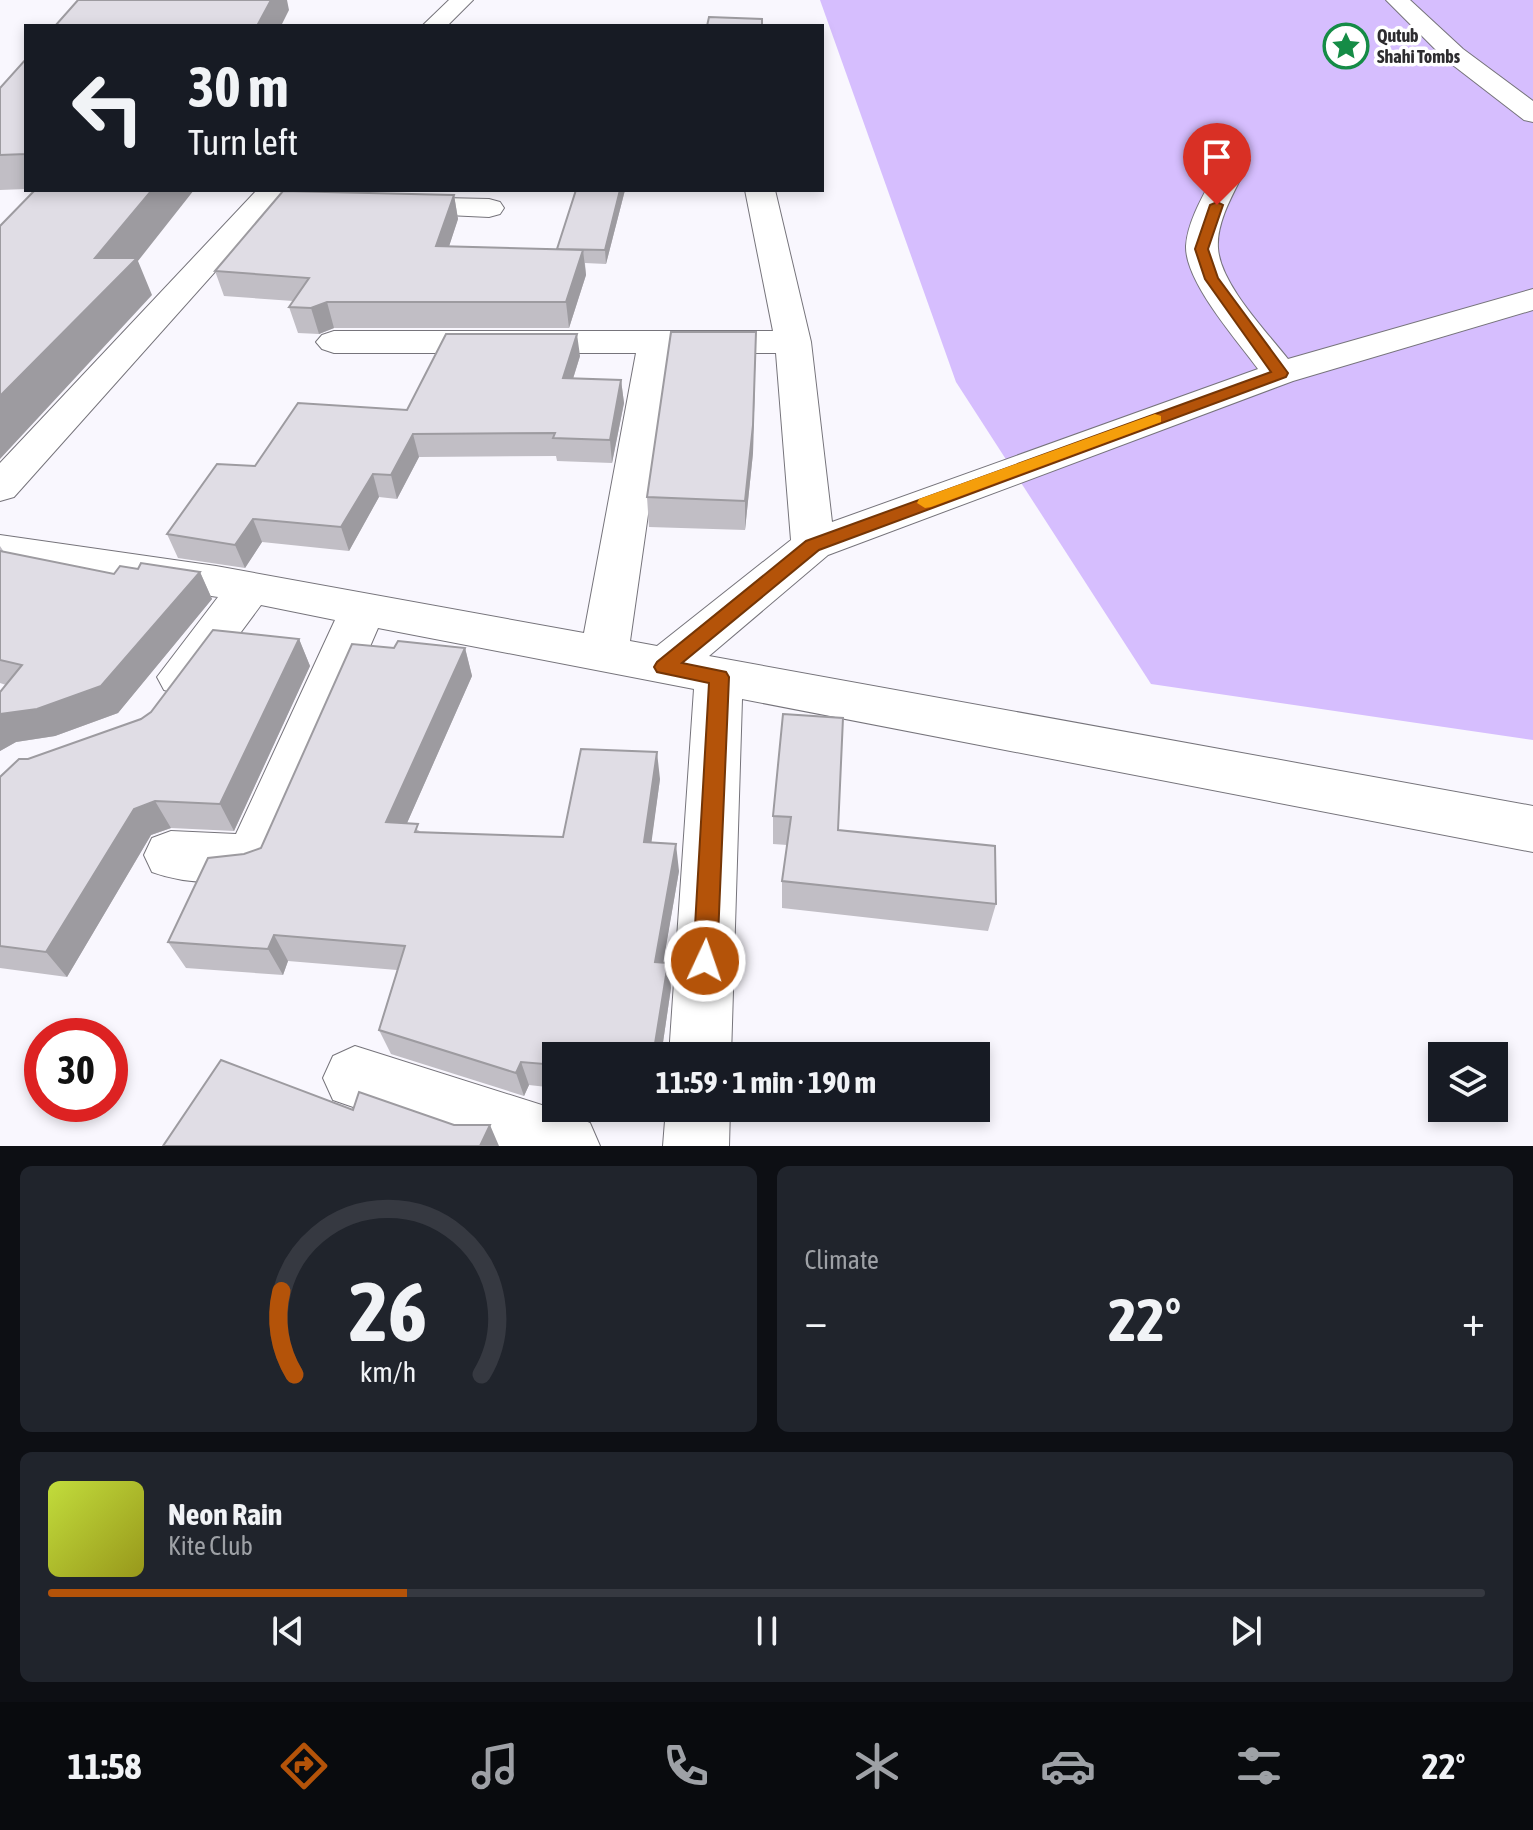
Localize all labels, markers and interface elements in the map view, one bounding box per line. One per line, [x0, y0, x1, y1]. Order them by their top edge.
place icon: Qutub Shahi Tombs [1322, 22, 1370, 70]
place label: Qutub Shahi Tombs [1377, 25, 1461, 67]
text: 30 m [188, 55, 289, 119]
icon: left [56, 56, 160, 160]
text: Turn left [188, 121, 298, 163]
pin [1183, 123, 1251, 205]
icon: arrive [1195, 135, 1239, 179]
position arrow [663, 919, 747, 1003]
speed limit sign: 30 [24, 1018, 128, 1122]
map controls [1428, 1042, 1508, 1122]
button: layers [1428, 1042, 1508, 1122]
text: 11:59 · 1 min · 190 m [656, 1065, 876, 1099]
text: Climate [805, 1245, 879, 1275]
text: 26 [349, 1263, 427, 1359]
text: 22° [1108, 1285, 1181, 1354]
text: − [805, 1295, 827, 1345]
text: + [1462, 1295, 1485, 1345]
text: km/h [360, 1355, 417, 1388]
text: Neon Rain [168, 1497, 282, 1531]
text: Kite Club [168, 1531, 253, 1561]
icon: previous [266, 1609, 310, 1653]
icon: pause [745, 1609, 789, 1653]
icon: next [1224, 1609, 1268, 1653]
icon: directions [276, 1738, 332, 1794]
icon: music [467, 1738, 523, 1794]
icon: phone [658, 1738, 714, 1794]
icon: climate [849, 1738, 905, 1794]
icon: car [1040, 1738, 1096, 1794]
icon: filters [1231, 1738, 1287, 1794]
text: 11:58 [67, 1745, 142, 1787]
text: 22° [1422, 1745, 1466, 1787]

